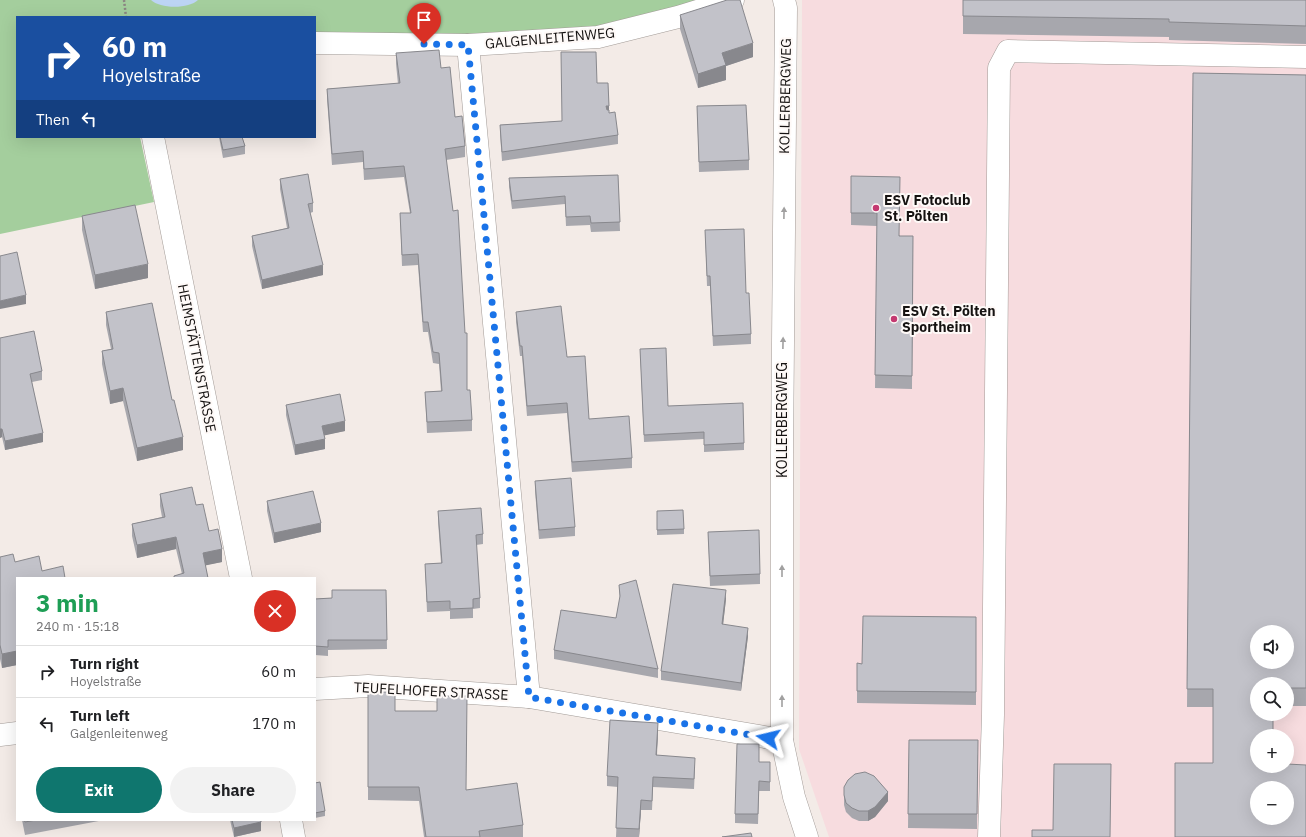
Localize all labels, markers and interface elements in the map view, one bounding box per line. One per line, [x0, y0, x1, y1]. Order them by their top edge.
pin [407, 3, 441, 44]
icon: arrive [413, 9, 435, 31]
street label: GALGENLEITENWEG [484, 23, 616, 53]
text: 60 m [102, 28, 167, 65]
icon: right [36, 32, 88, 84]
street label: KOLLERBERGWEG [775, 38, 795, 154]
text: Hoyelstraße [102, 64, 201, 87]
icon: left [78, 108, 100, 130]
text: Then [36, 110, 70, 129]
place label: ESV Fotoclub St. Pölten [884, 191, 970, 225]
marker: ESV Fotoclub St. Pölten [871, 203, 881, 213]
one-way arrow [781, 206, 787, 219]
street label: HEIMSTÄTTENSTRASSE [174, 282, 220, 434]
place label: ESV St. Pölten Sportheim [902, 302, 996, 336]
marker: ESV St. Pölten Sportheim [889, 314, 899, 324]
one-way arrow [780, 336, 786, 349]
street label: KOLLERBERGWEG [773, 362, 791, 478]
one-way arrow [779, 564, 785, 577]
text: 3 min [36, 587, 99, 619]
button: close [254, 590, 296, 632]
text: 240 m · 15:18 [36, 618, 119, 635]
map controls [1250, 625, 1294, 825]
button: sound [1250, 625, 1294, 669]
text: Turn right [70, 654, 139, 673]
icon: right [36, 661, 58, 683]
text: 60 m [261, 662, 296, 681]
text: Hoyelstraße [70, 673, 141, 690]
button: search [1250, 677, 1294, 721]
street label: TEUFELHOFER STRASSE [353, 678, 509, 704]
one-way arrow [779, 694, 785, 707]
text: Turn left [70, 706, 130, 725]
icon: left [36, 713, 58, 735]
text: 170 m [252, 714, 296, 733]
position arrow [747, 717, 789, 759]
text: Galgenleitenweg [70, 725, 168, 742]
button: + [1250, 729, 1294, 773]
button: Exit [36, 767, 162, 813]
button: Share [170, 767, 296, 813]
button: − [1250, 781, 1294, 825]

